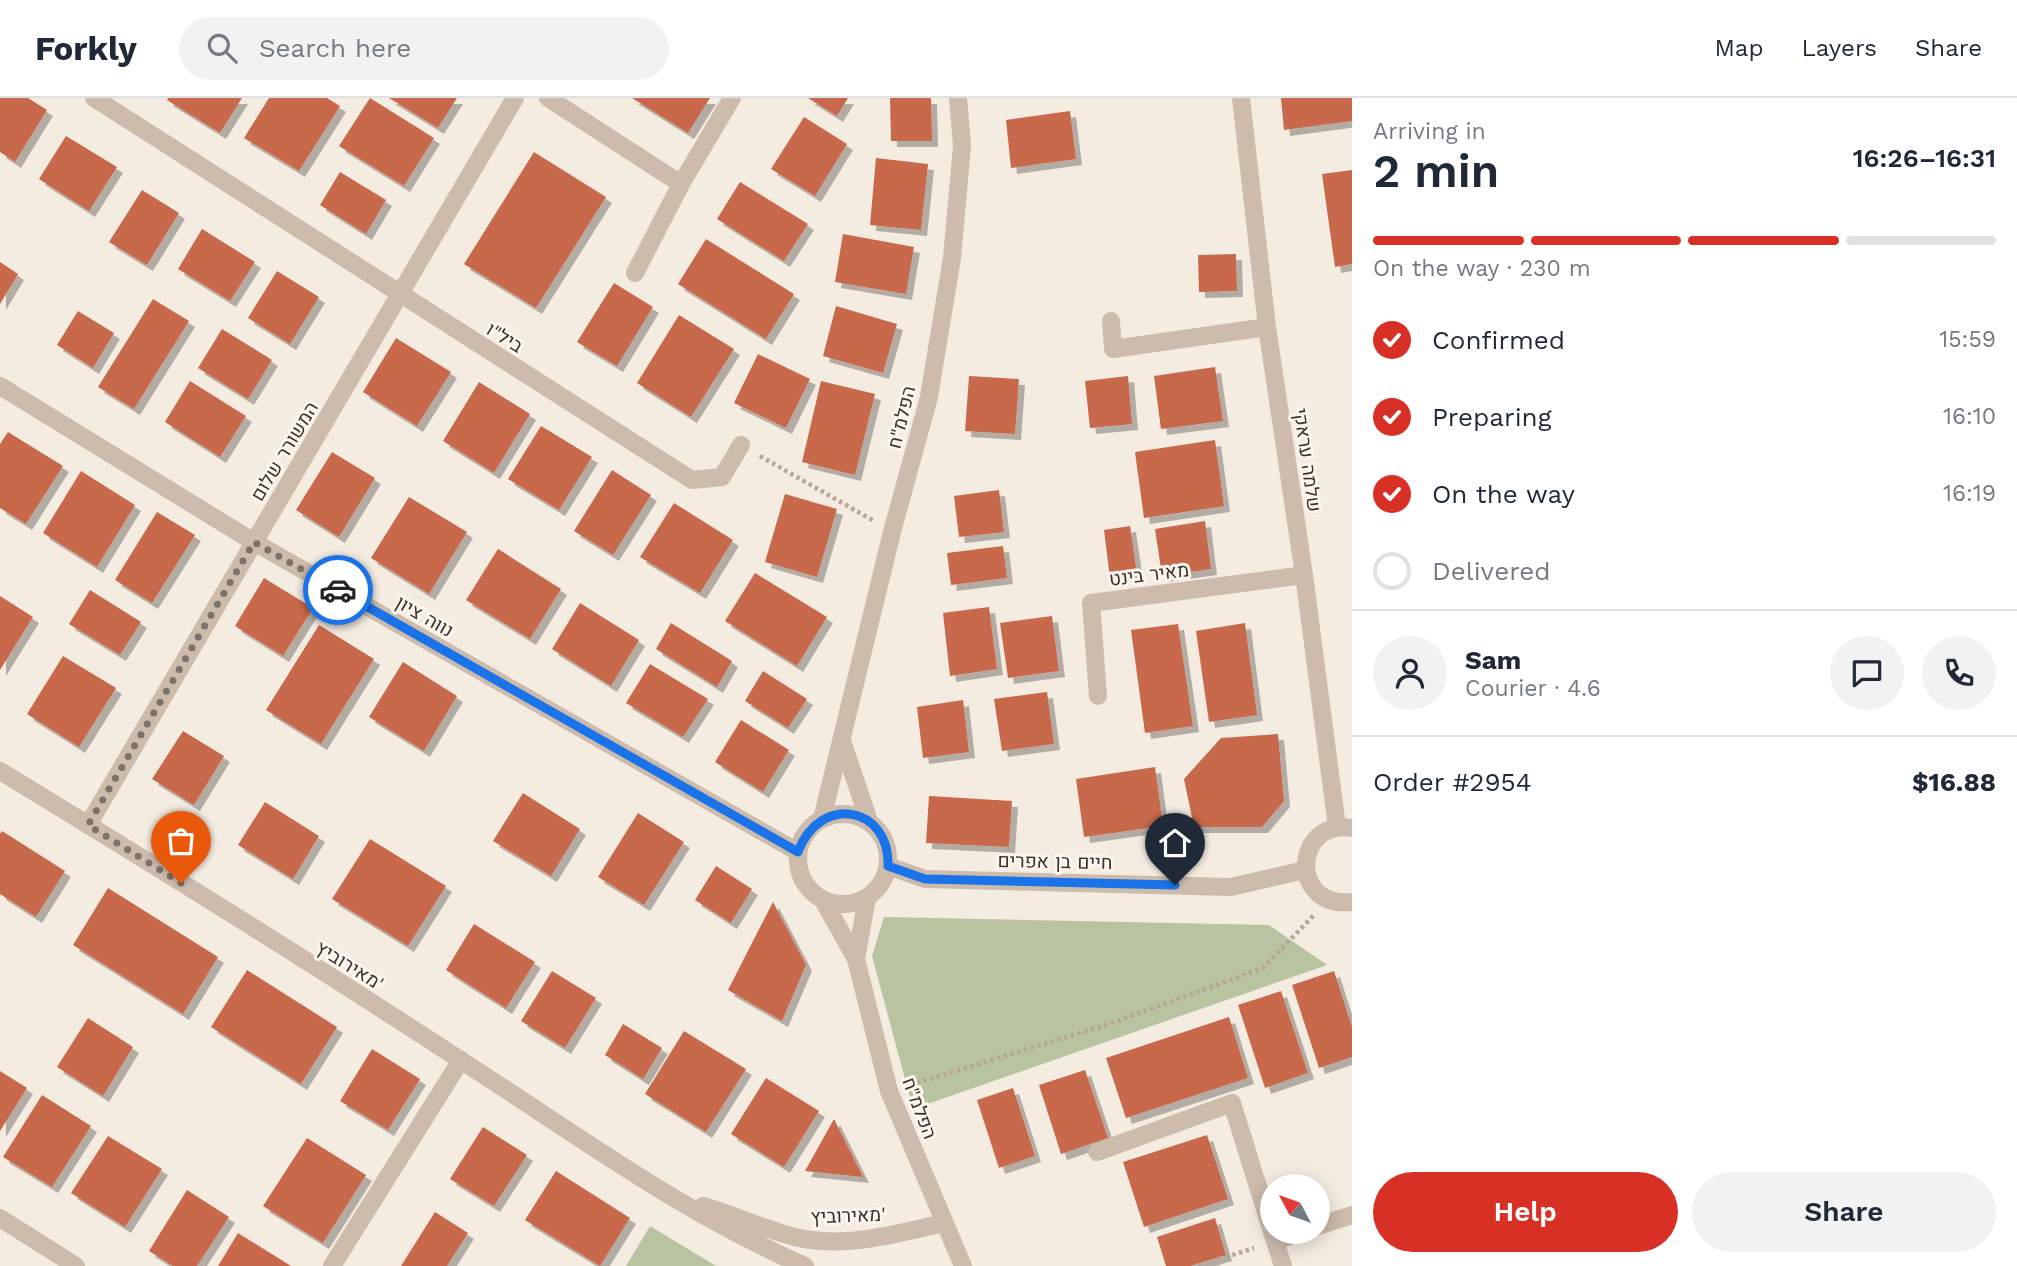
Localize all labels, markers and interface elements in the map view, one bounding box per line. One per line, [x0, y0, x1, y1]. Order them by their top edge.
search box [179, 17, 669, 80]
text: Forkly [35, 29, 137, 68]
icon: search [203, 29, 241, 67]
text: Search here [259, 33, 411, 63]
text: Map [1715, 34, 1763, 62]
text: Layers [1801, 34, 1877, 62]
text: Share [1915, 34, 1982, 62]
text: Arriving in [1373, 118, 1486, 145]
text: 16:26–16:31 [1853, 143, 1996, 173]
text: 2 min [1373, 144, 1499, 198]
text: On the way · 230 m [1373, 255, 1591, 282]
street label: ביל"ו [482, 317, 527, 357]
icon: check [1373, 321, 1411, 359]
text: Confirmed [1432, 325, 1565, 355]
text: 15:59 [1939, 326, 1996, 353]
street label: הפלמ"ח [883, 383, 920, 451]
street label: המשורר שלום [246, 398, 323, 505]
icon: check [1373, 398, 1411, 436]
text: Preparing [1432, 402, 1552, 432]
text: 16:10 [1943, 403, 1996, 430]
street label: שלמה עראקי [1289, 407, 1326, 513]
icon: check [1373, 475, 1411, 513]
text: On the way [1432, 479, 1575, 509]
text: 16:19 [1943, 480, 1996, 507]
courier [303, 555, 373, 625]
text: Delivered [1432, 556, 1551, 586]
street label: מאיר בינט [1108, 558, 1190, 591]
icon: car [319, 571, 357, 609]
street label: נווה ציון [392, 591, 458, 642]
button: person [1373, 636, 1447, 710]
button: chat [1830, 636, 1904, 710]
button: phone [1922, 636, 1996, 710]
text: Sam [1465, 645, 1521, 675]
text: Courier · 4.6 [1465, 675, 1601, 702]
text: Order #2954 [1373, 767, 1532, 797]
text: $16.88 [1912, 767, 1996, 797]
pin [151, 811, 211, 883]
pin [1145, 813, 1205, 885]
icon: bag [162, 822, 200, 860]
icon: home [1156, 824, 1194, 862]
street label: חיים בן אפרים [997, 849, 1113, 874]
street label: מאירוביץ' [312, 936, 388, 995]
street label: הפלמ"ח [897, 1074, 942, 1142]
button: Help [1373, 1172, 1678, 1252]
button: Share [1692, 1172, 1996, 1252]
north arrow [1260, 1174, 1330, 1244]
map controls [1260, 1174, 1330, 1244]
street label: מאירוביץ' [810, 1203, 886, 1228]

